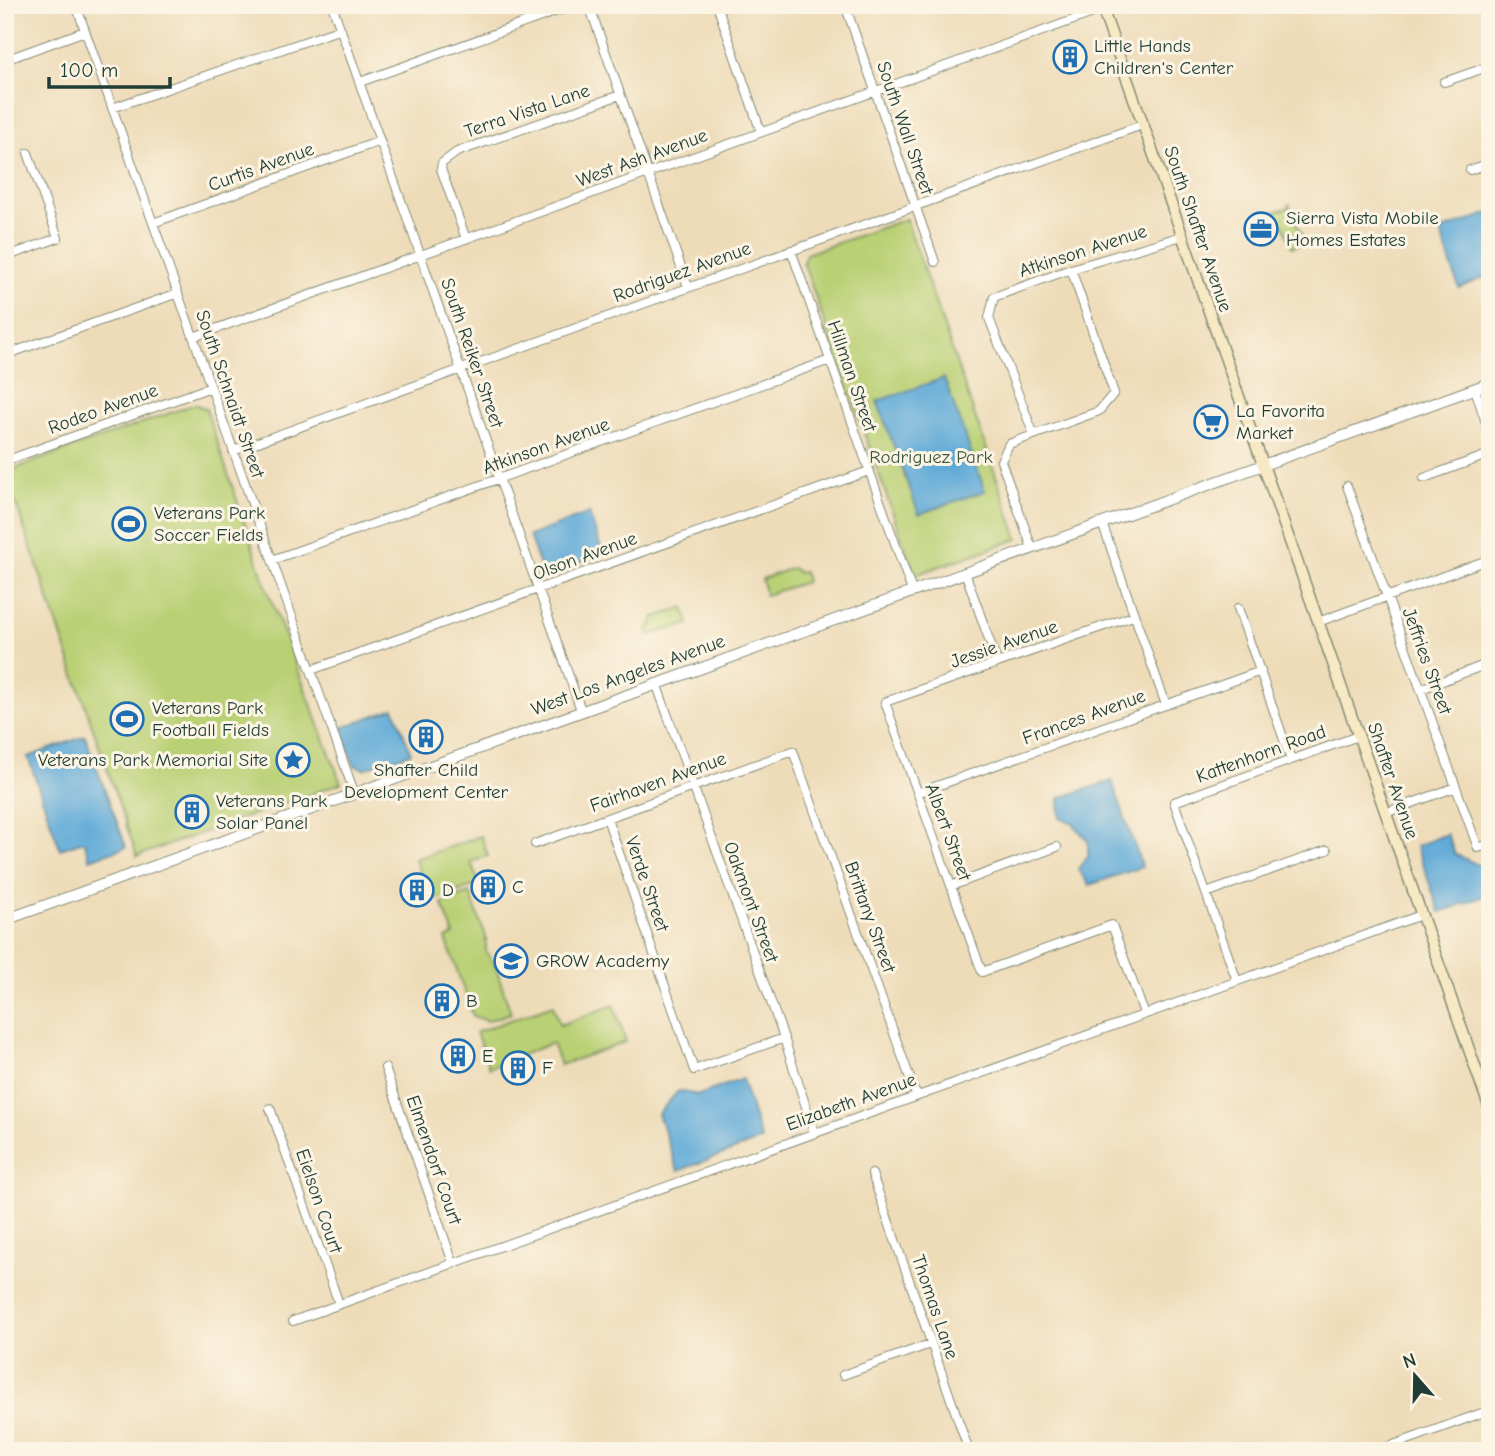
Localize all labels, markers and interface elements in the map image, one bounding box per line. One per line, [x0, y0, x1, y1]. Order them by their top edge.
place label: Little Hands Children's Center [1094, 35, 1234, 79]
building icon: Little Hands Children's Center [1051, 38, 1089, 76]
scale bar [49, 46, 170, 90]
text: 100 m [60, 58, 118, 82]
street label: South Wall Street [872, 58, 938, 198]
street label: Terra Vista Lane [461, 79, 593, 143]
street label: West Ash Avenue [574, 124, 710, 192]
street label: Curtis Avenue [205, 138, 317, 196]
street label: South Shafter Avenue [1159, 143, 1237, 315]
place label: Sierra Vista Mobile Homes Estates [1286, 207, 1439, 251]
office icon: Sierra Vista Mobile Homes Estates [1242, 210, 1280, 248]
street label: Atkinson Avenue [1016, 220, 1150, 282]
street label: Rodriguez Avenue [610, 237, 754, 307]
street label: South Reiker Street [436, 275, 508, 431]
street label: South Schnaidt Street [191, 307, 269, 481]
street label: Hillman Street [823, 317, 882, 435]
street label: Rodeo Avenue [45, 379, 161, 439]
place label: La Favorita Market [1236, 400, 1325, 444]
supermarket icon: La Favorita Market [1192, 403, 1230, 441]
street label: Atkinson Avenue [480, 413, 612, 479]
park label: Rodriguez Park [869, 446, 993, 468]
place label: Veterans Park Soccer Fields [154, 502, 266, 546]
sports icon: Veterans Park Soccer Fields [110, 505, 148, 543]
street label: Olson Avenue [530, 527, 640, 585]
street label: Jeffries Street [1398, 605, 1457, 718]
street label: Jessie Avenue [947, 615, 1061, 673]
street label: West Los Angeles Avenue [528, 630, 728, 720]
street label: Frances Avenue [1020, 685, 1148, 749]
place label: Veterans Park Football Fields [152, 697, 269, 741]
sports icon: Veterans Park Football Fields [108, 700, 146, 738]
building icon: Shafter Child Development Center [407, 718, 445, 756]
street label: Kattenhorn Road [1193, 720, 1329, 788]
street label: Shafter Avenue [1363, 720, 1423, 842]
place icon: Veterans Park Memorial Site [274, 741, 312, 779]
street label: Fairhaven Avenue [587, 747, 729, 817]
place label: Veterans Park Memorial Site [38, 749, 268, 771]
place label: Shafter Child Development Center [344, 759, 508, 803]
street label: Albert Street [920, 780, 976, 884]
place label: Veterans Park Solar Panel [216, 790, 328, 834]
building icon: Veterans Park Solar Panel [173, 793, 211, 831]
street label: Verde Street [620, 834, 674, 935]
street label: Oakmont Street [719, 839, 783, 966]
street label: Brittany Street [840, 858, 900, 976]
building icon: C [469, 868, 507, 906]
building icon: D [398, 871, 436, 909]
place label: C [512, 876, 524, 898]
place label: D [442, 879, 454, 901]
school or university icon: GROW Academy [492, 942, 530, 980]
place label: GROW Academy [536, 950, 670, 972]
building icon: B [423, 982, 461, 1020]
place label: B [466, 990, 478, 1012]
building icon: E [439, 1037, 477, 1075]
place label: E [482, 1045, 493, 1067]
building icon: F [499, 1049, 537, 1087]
place label: F [542, 1057, 553, 1079]
street label: Elizabeth Avenue [783, 1068, 919, 1136]
street label: Elmendorf Court [402, 1093, 467, 1228]
street label: Eielson Court [291, 1146, 347, 1256]
street label: Thomas Lane [907, 1252, 963, 1362]
north arrow [1380, 1340, 1450, 1410]
text: N [1400, 1349, 1419, 1373]

